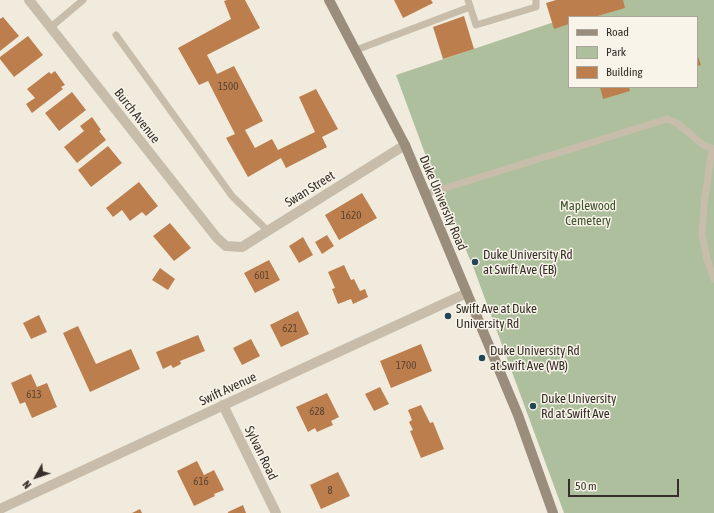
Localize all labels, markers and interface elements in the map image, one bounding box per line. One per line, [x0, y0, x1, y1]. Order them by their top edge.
legend [568, 16, 698, 88]
text: Road [606, 25, 629, 39]
text: Park [606, 45, 626, 59]
text: Building [606, 65, 643, 79]
house number: 1500 [218, 80, 238, 94]
street label: Burch Avenue [111, 86, 163, 146]
street label: Duke University Road [416, 153, 470, 253]
street label: Swan Street [282, 168, 338, 210]
park label: Maplewood Cemetery [560, 198, 616, 229]
house number: 1620 [341, 209, 361, 223]
place label: Duke University Rd at Swift Ave (EB) [483, 247, 573, 278]
marker: Duke University Rd at Swift Ave (EB) [470, 257, 480, 267]
house number: 601 [254, 269, 270, 283]
place label: Swift Ave at Duke University Rd [456, 301, 537, 332]
marker: Swift Ave at Duke University Rd [443, 311, 453, 321]
house number: 621 [282, 322, 298, 336]
place label: Duke University Rd at Swift Ave (WB) [490, 343, 580, 374]
marker: Duke University Rd at Swift Ave (WB) [477, 353, 487, 363]
house number: 1700 [396, 359, 416, 373]
street label: Swift Avenue [197, 369, 259, 409]
house number: 613 [26, 388, 42, 402]
place label: Duke University Rd at Swift Ave [541, 391, 616, 422]
marker: Duke University Rd at Swift Ave [528, 401, 538, 411]
house number: 628 [309, 405, 325, 419]
street label: Sylvan Road [241, 423, 281, 483]
north arrow [16, 457, 56, 497]
scale bar [570, 471, 681, 497]
house number: 616 [193, 475, 209, 489]
text: N [20, 478, 33, 491]
text: 50 m [575, 479, 597, 493]
house number: 8 [327, 484, 333, 498]

